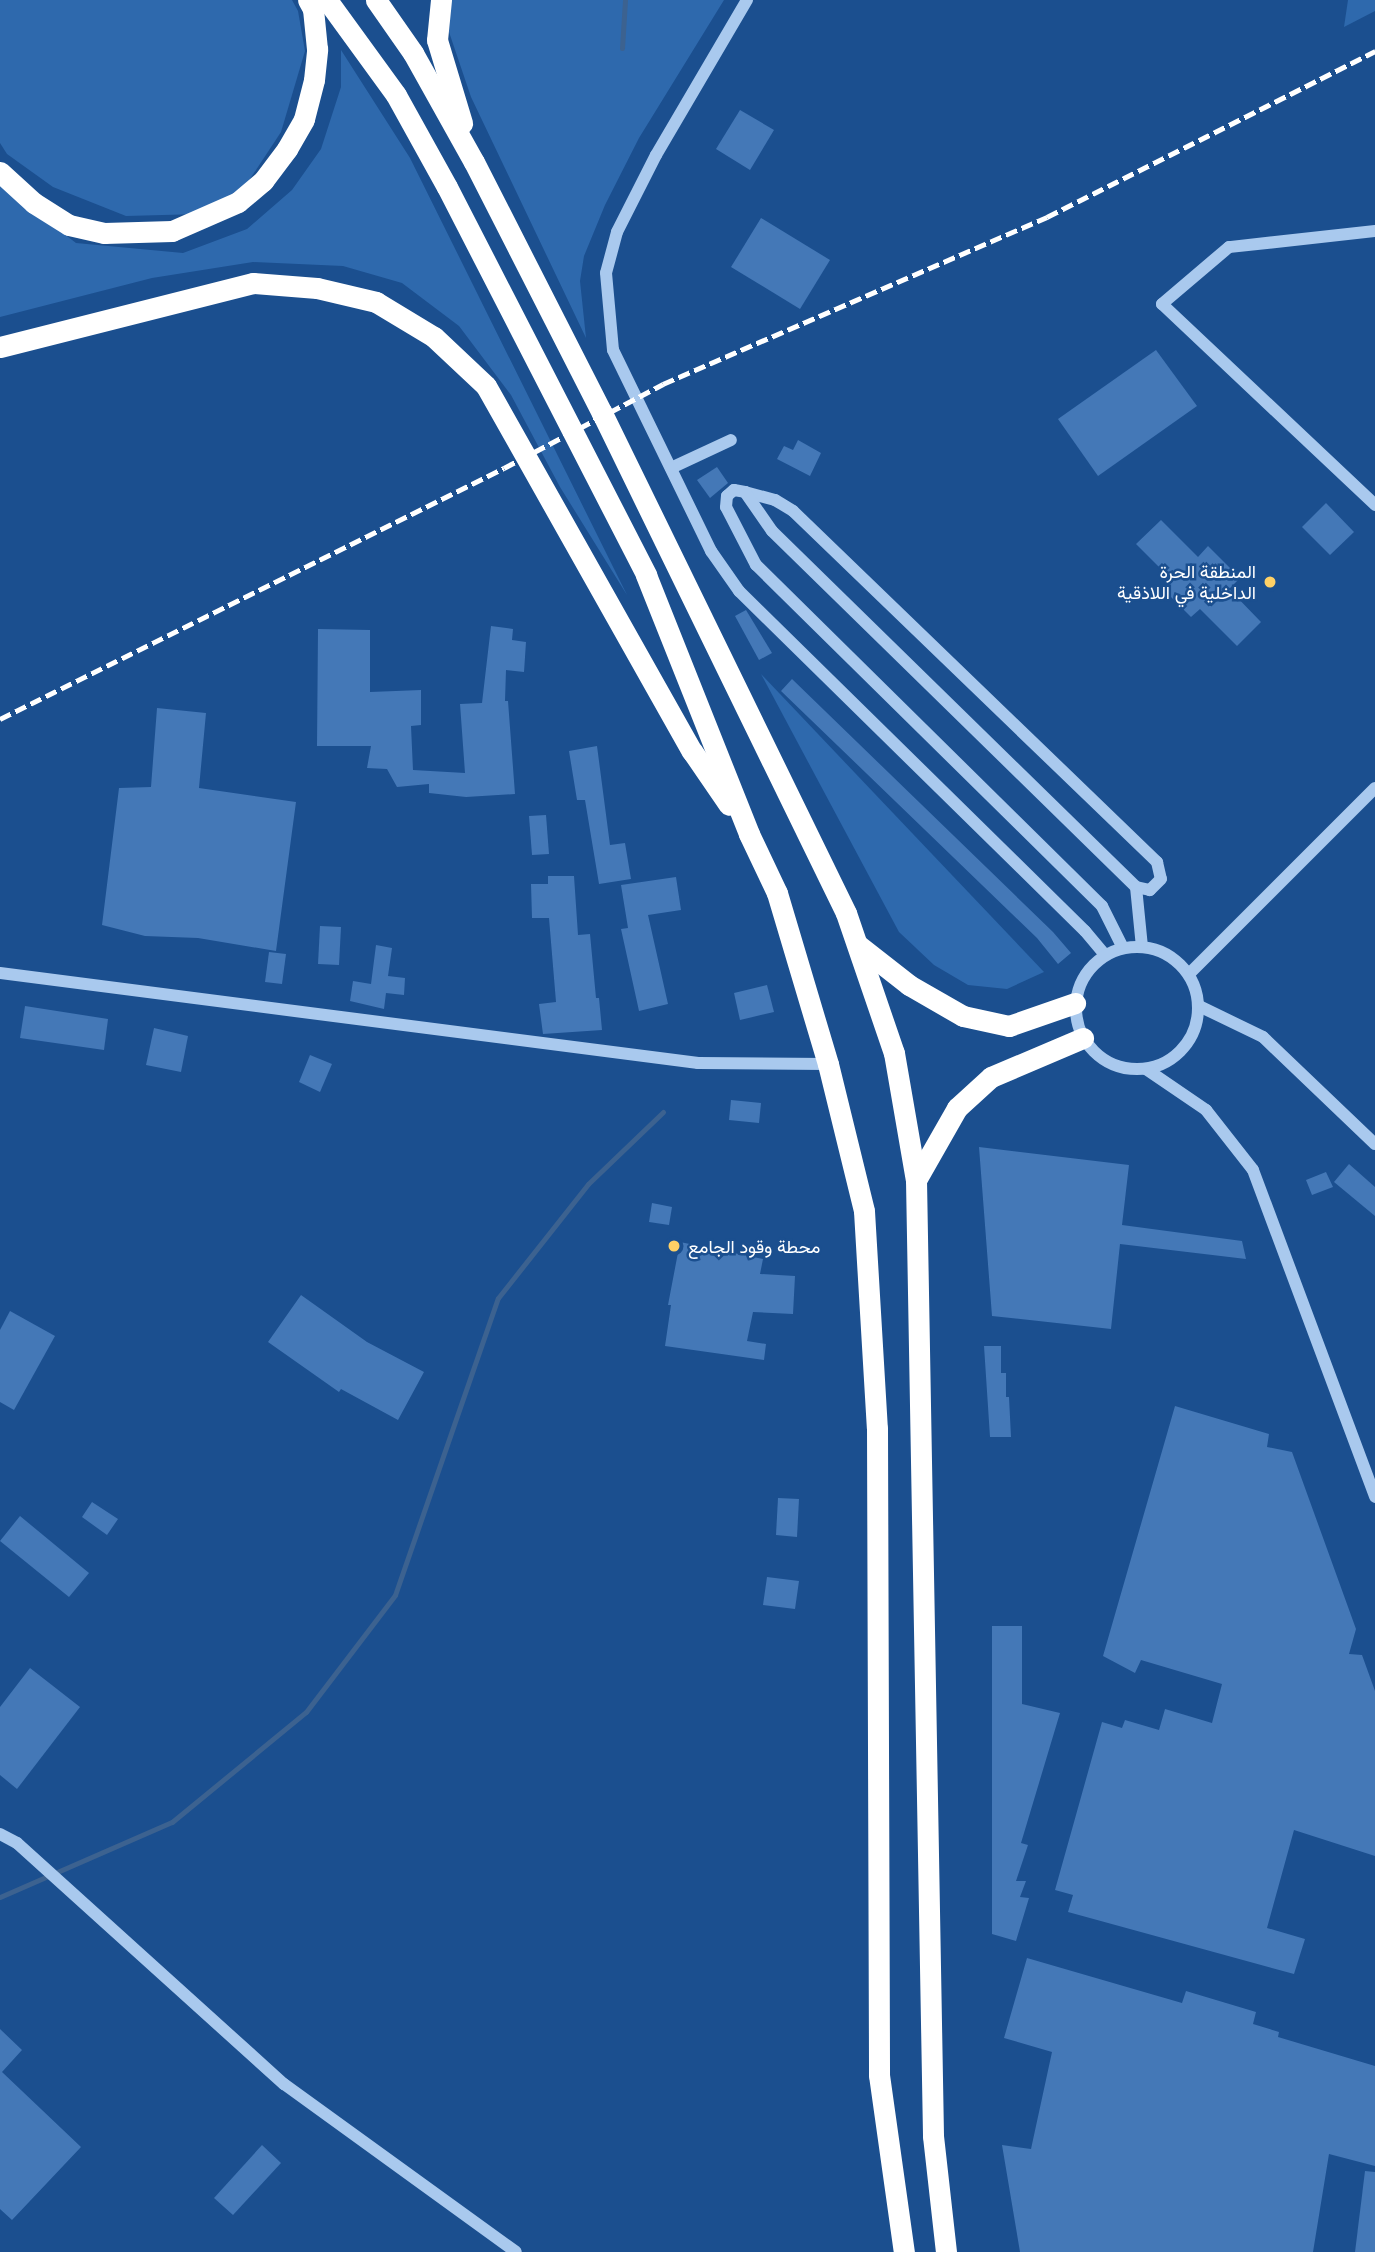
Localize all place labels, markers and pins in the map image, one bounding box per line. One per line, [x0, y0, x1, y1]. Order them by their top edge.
place label: المنطقة الحرة الداخلية في اللاذقية [1117, 561, 1256, 604]
marker: المنطقة الحرة الداخلية في اللاذقية [1262, 574, 1278, 590]
place label: محطة وقود الجامع [688, 1235, 820, 1257]
marker: محطة وقود الجامع [666, 1238, 682, 1254]

